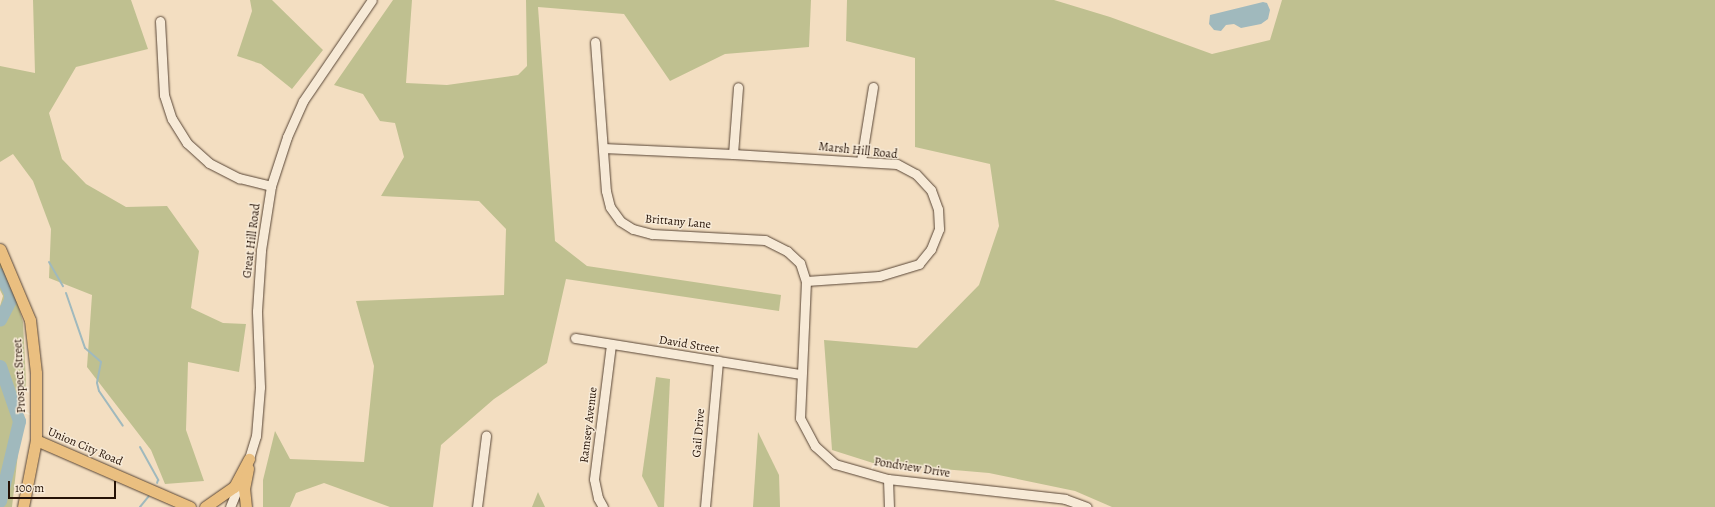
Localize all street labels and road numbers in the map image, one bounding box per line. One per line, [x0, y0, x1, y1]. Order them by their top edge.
street label: Marsh Hill Road [818, 140, 898, 162]
street label: Great Hill Road [240, 203, 264, 279]
street label: Brittany Lane [644, 212, 712, 232]
street label: David Street [658, 333, 720, 357]
street label: Prospect Street [11, 338, 29, 414]
street label: Ramsey Avenue [577, 386, 601, 464]
street label: Gail Drive [690, 408, 708, 458]
street label: Union City Road [45, 425, 125, 469]
street label: Pondview Drive [873, 455, 951, 481]

